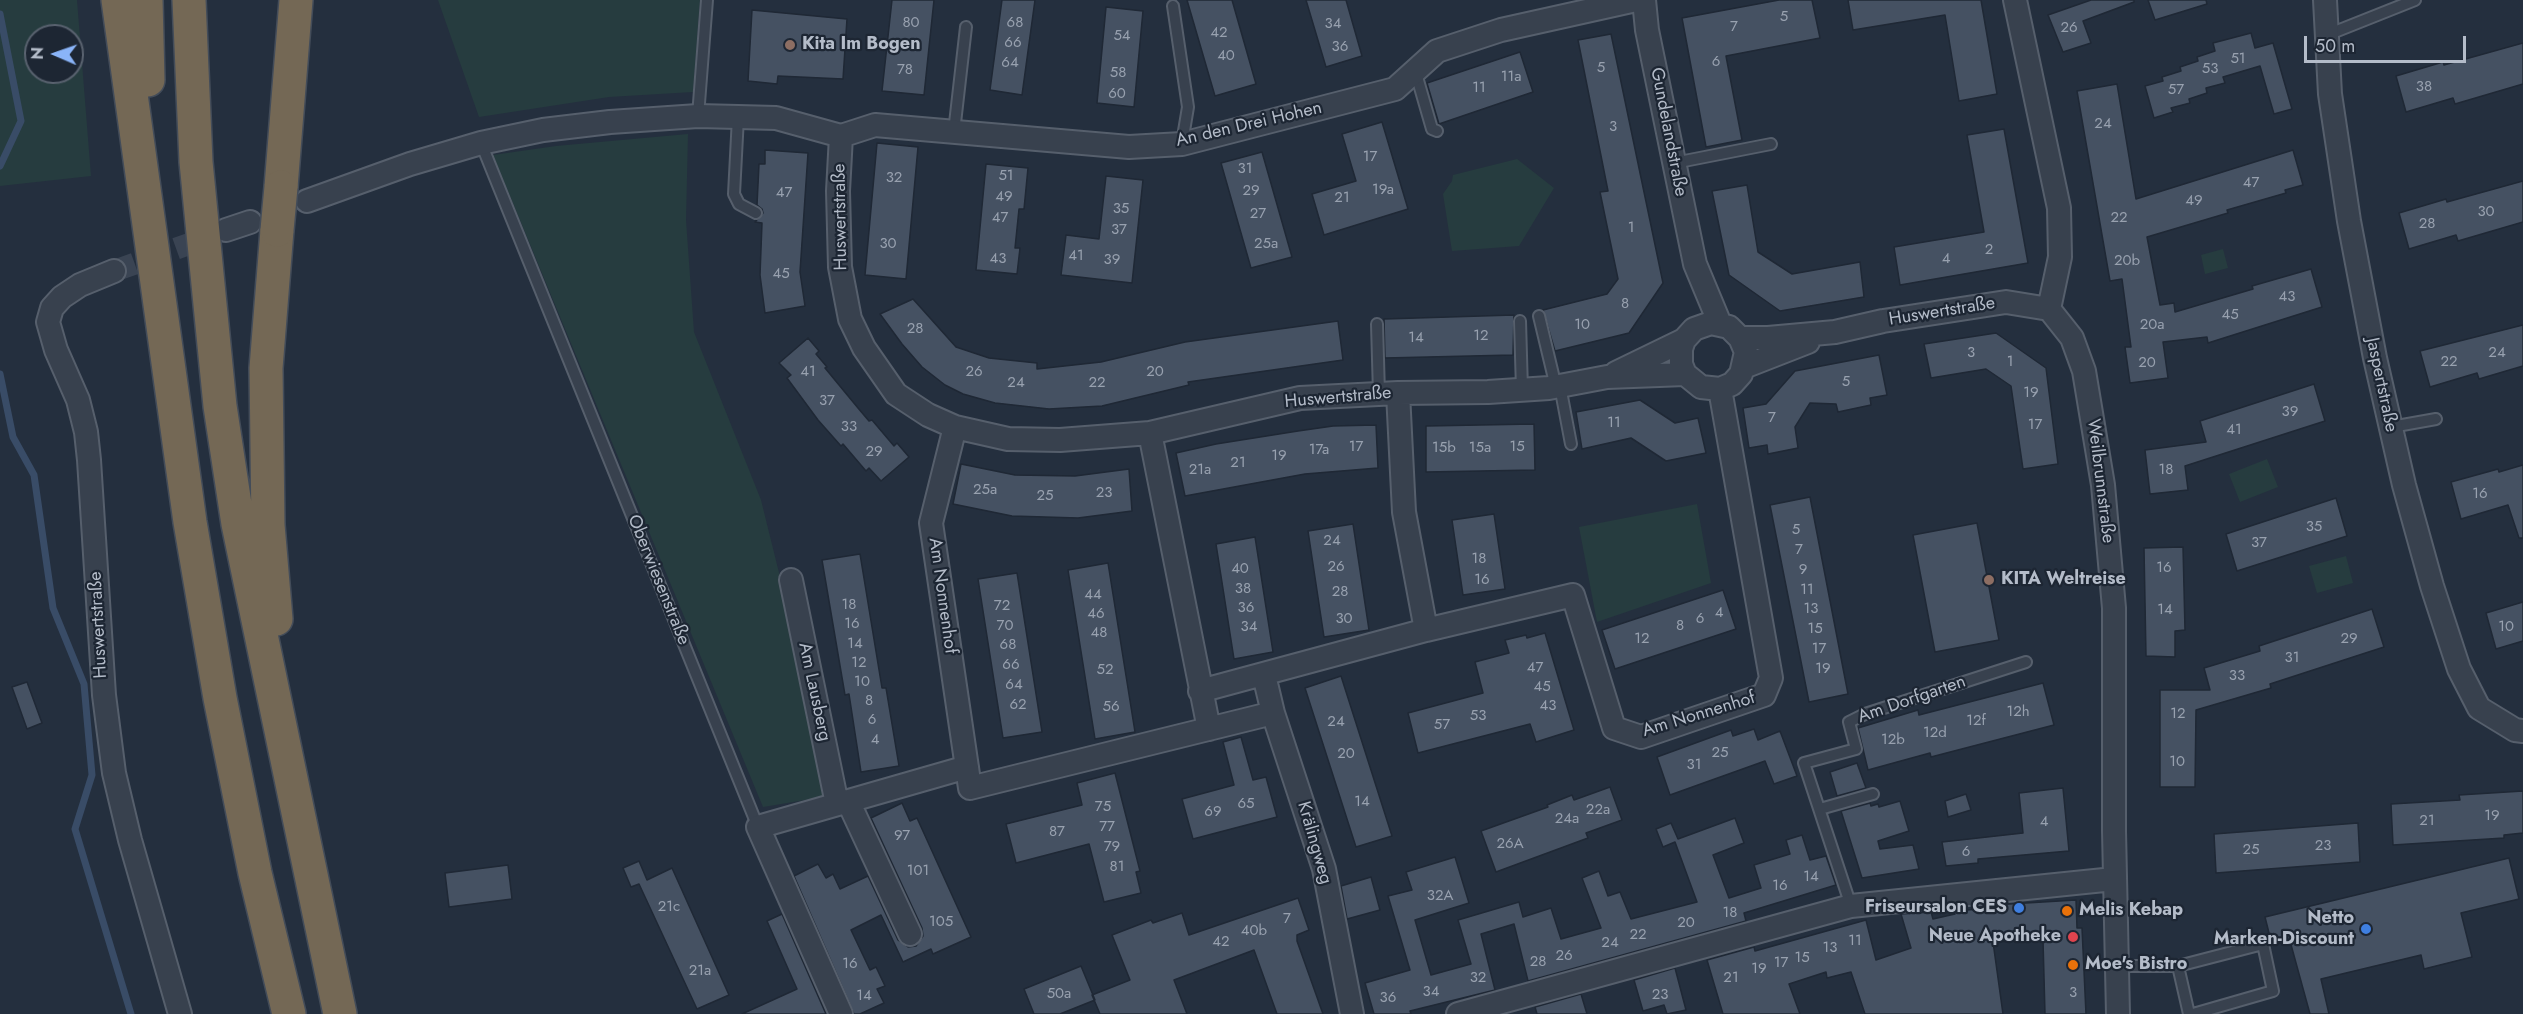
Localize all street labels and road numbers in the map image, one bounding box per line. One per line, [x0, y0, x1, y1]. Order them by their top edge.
street label: Gundelandstraße [1645, 66, 1691, 198]
street label: An den Drei Hohen [1174, 98, 1324, 152]
street label: Huswertstraße [829, 163, 853, 271]
street label: Huswertstraße [1887, 293, 1997, 331]
street label: Jaspertstraße [2360, 336, 2402, 434]
street label: Huswertstraße [1284, 383, 1392, 413]
street label: Weilbrunnstraße [2082, 418, 2118, 544]
street label: Oberwiesenstraße [622, 512, 694, 648]
street label: Am Nonnenhof [923, 536, 961, 656]
street label: Huswertstraße [85, 571, 113, 679]
street label: Am Lausberg [793, 641, 835, 743]
street label: Am Dorfgarten [1855, 671, 1969, 729]
street label: Am Nonnenhof [1640, 688, 1758, 742]
street label: Krälingweg [1292, 799, 1336, 887]

